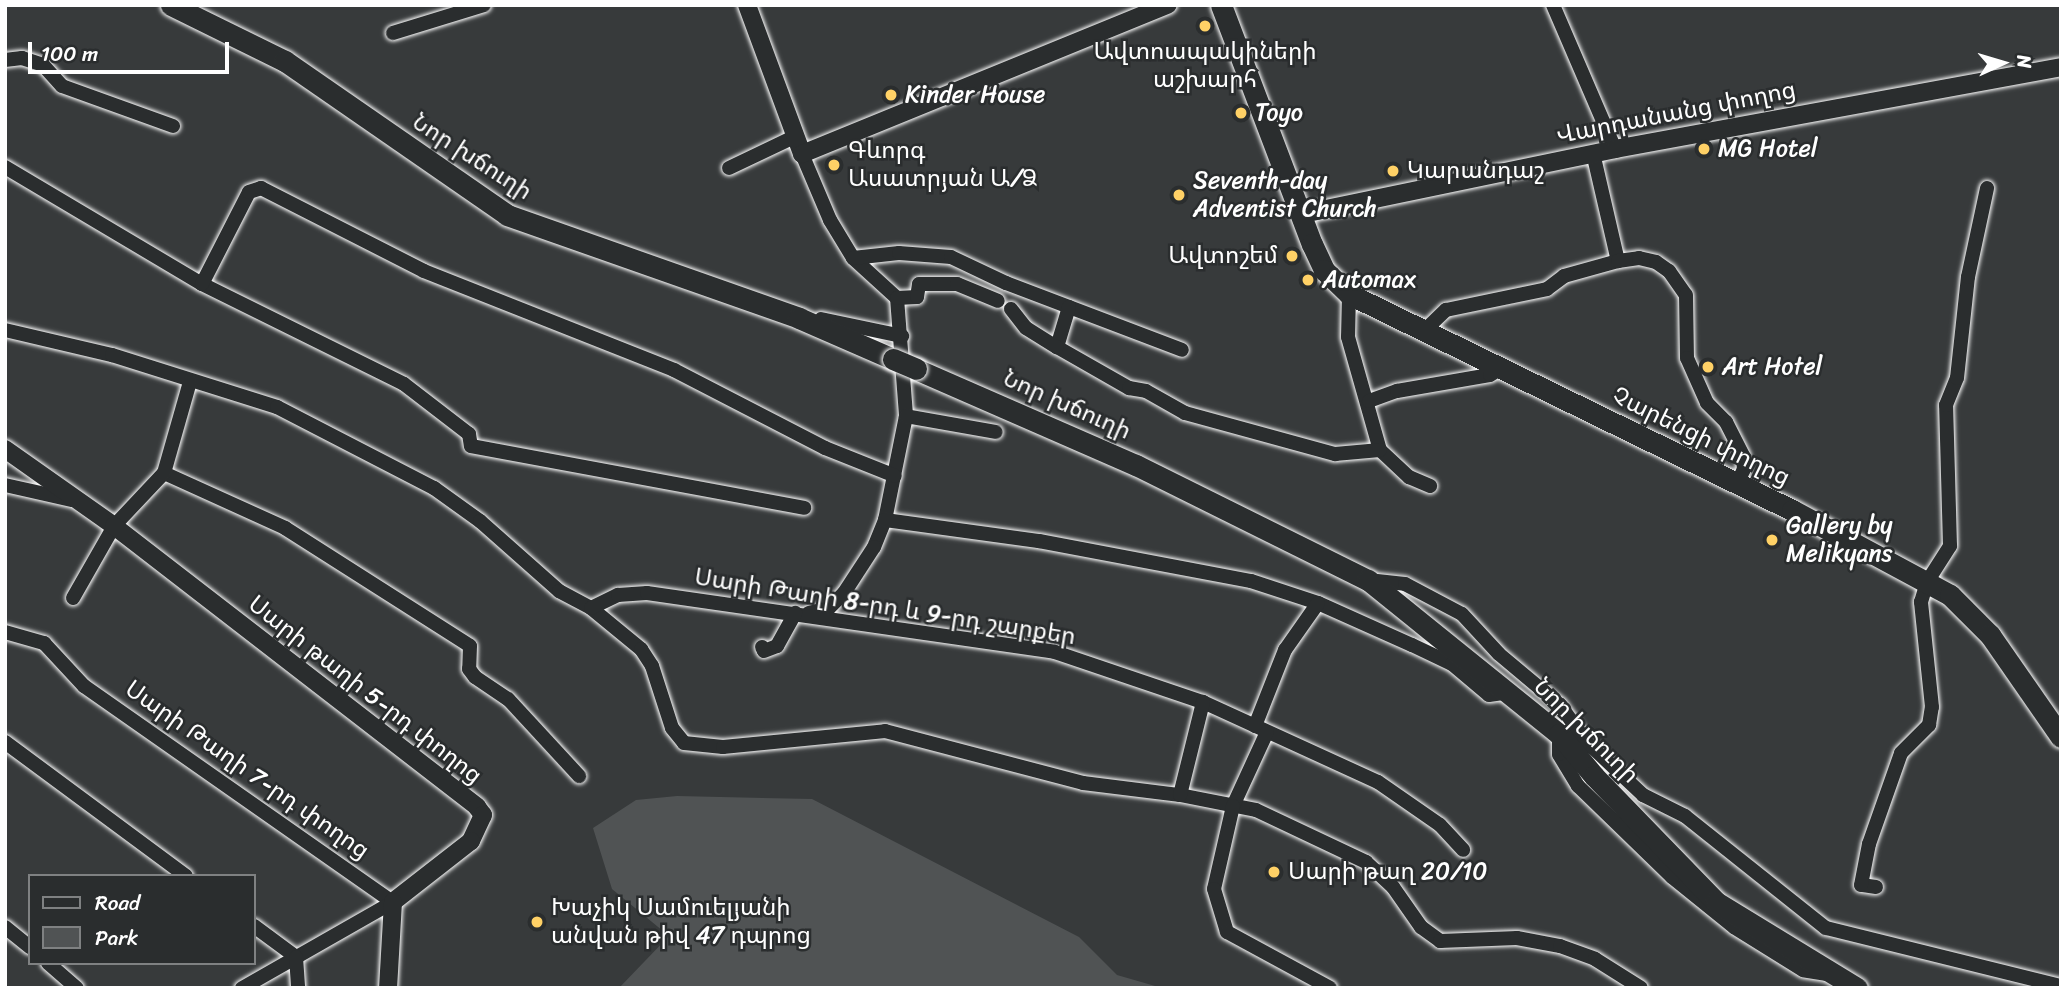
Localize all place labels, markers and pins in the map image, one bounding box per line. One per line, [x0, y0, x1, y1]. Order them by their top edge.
marker: Ավտոապակիների աշխարհ [1197, 18, 1213, 34]
place label: Ավտոապակիների աշխարհ [1093, 38, 1317, 94]
place label: Kinder House [905, 81, 1045, 109]
marker: Kinder House [883, 87, 899, 103]
place label: Toyo [1255, 99, 1303, 127]
marker: Toyo [1233, 105, 1249, 121]
place label: MG Hotel [1718, 135, 1818, 163]
place label: Գևորգ Ասատրյան Ա/Ձ [848, 137, 1038, 193]
marker: MG Hotel [1696, 141, 1712, 157]
marker: Գևորգ Ասատրյան Ա/Ձ [826, 157, 842, 173]
place label: Կարանդաշ [1407, 157, 1544, 185]
marker: Կարանդաշ [1385, 163, 1401, 179]
place label: Seventh-day Adventist Church [1193, 167, 1377, 223]
marker: Seventh-day Adventist Church [1171, 187, 1187, 203]
place label: Ավտոշեմ [1168, 242, 1278, 270]
marker: Ավտոշեմ [1284, 248, 1300, 264]
place label: Automax [1322, 266, 1416, 294]
marker: Automax [1300, 272, 1316, 288]
place label: Art Hotel [1722, 353, 1823, 381]
marker: Art Hotel [1700, 359, 1716, 375]
place label: Gallery by Melikyans [1786, 512, 1893, 568]
marker: Gallery by Melikyans [1764, 532, 1780, 548]
place label: Սարի թաղ 20/10 [1288, 858, 1487, 886]
marker: Սարի թաղ 20/10 [1266, 864, 1282, 880]
place label: Խաչիկ Սամուելյանի անվան թիվ 47 դպրոց [551, 894, 811, 950]
marker: Խաչիկ Սամուելյանի անվան թիվ 47 դպրոց [529, 914, 545, 930]

